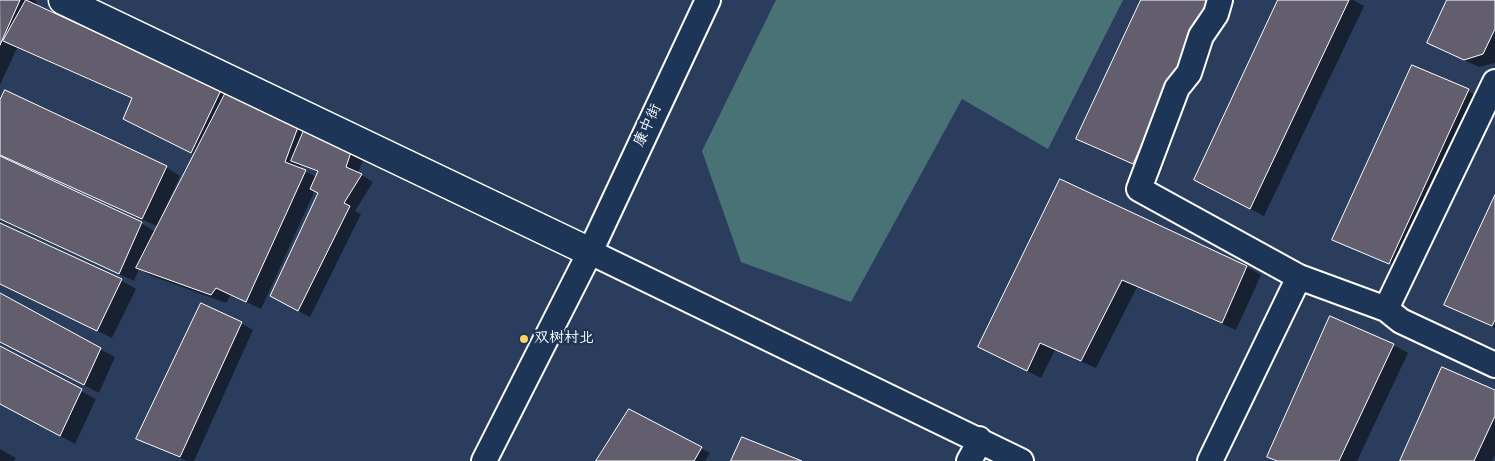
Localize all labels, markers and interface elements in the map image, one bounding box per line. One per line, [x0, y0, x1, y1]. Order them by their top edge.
street label: 康中街 [631, 102, 667, 150]
place label: 双树村北 [534, 330, 594, 348]
marker: 双树村北 [518, 333, 530, 345]

